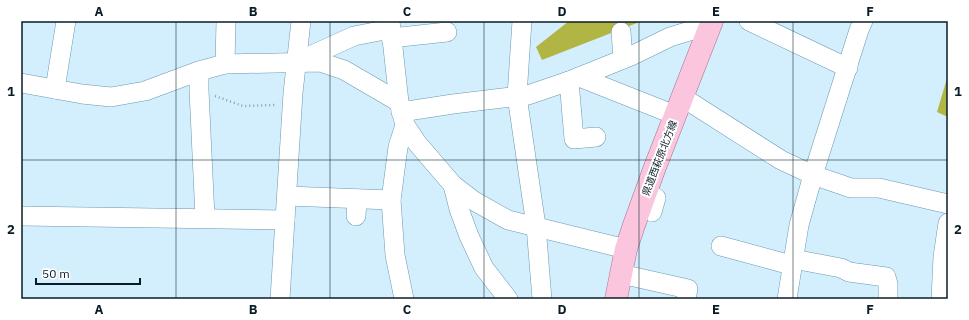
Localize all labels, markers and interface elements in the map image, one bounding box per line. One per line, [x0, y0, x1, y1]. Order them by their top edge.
text: A [95, 3, 104, 20]
text: B [249, 3, 258, 20]
text: C [403, 3, 412, 20]
text: D [557, 3, 567, 20]
text: E [712, 3, 720, 20]
text: F [866, 3, 874, 20]
text: 1 [7, 83, 15, 100]
text: 1 [954, 83, 962, 100]
street label: 県道西萩原北方線 [639, 119, 680, 198]
text: 2 [7, 221, 15, 238]
text: 2 [954, 221, 962, 238]
scale bar [36, 260, 140, 286]
text: 50 m [42, 266, 70, 281]
text: A [95, 301, 104, 318]
text: B [249, 301, 258, 318]
text: C [403, 301, 412, 318]
text: D [557, 301, 567, 318]
text: E [712, 301, 720, 318]
text: F [866, 301, 874, 318]

